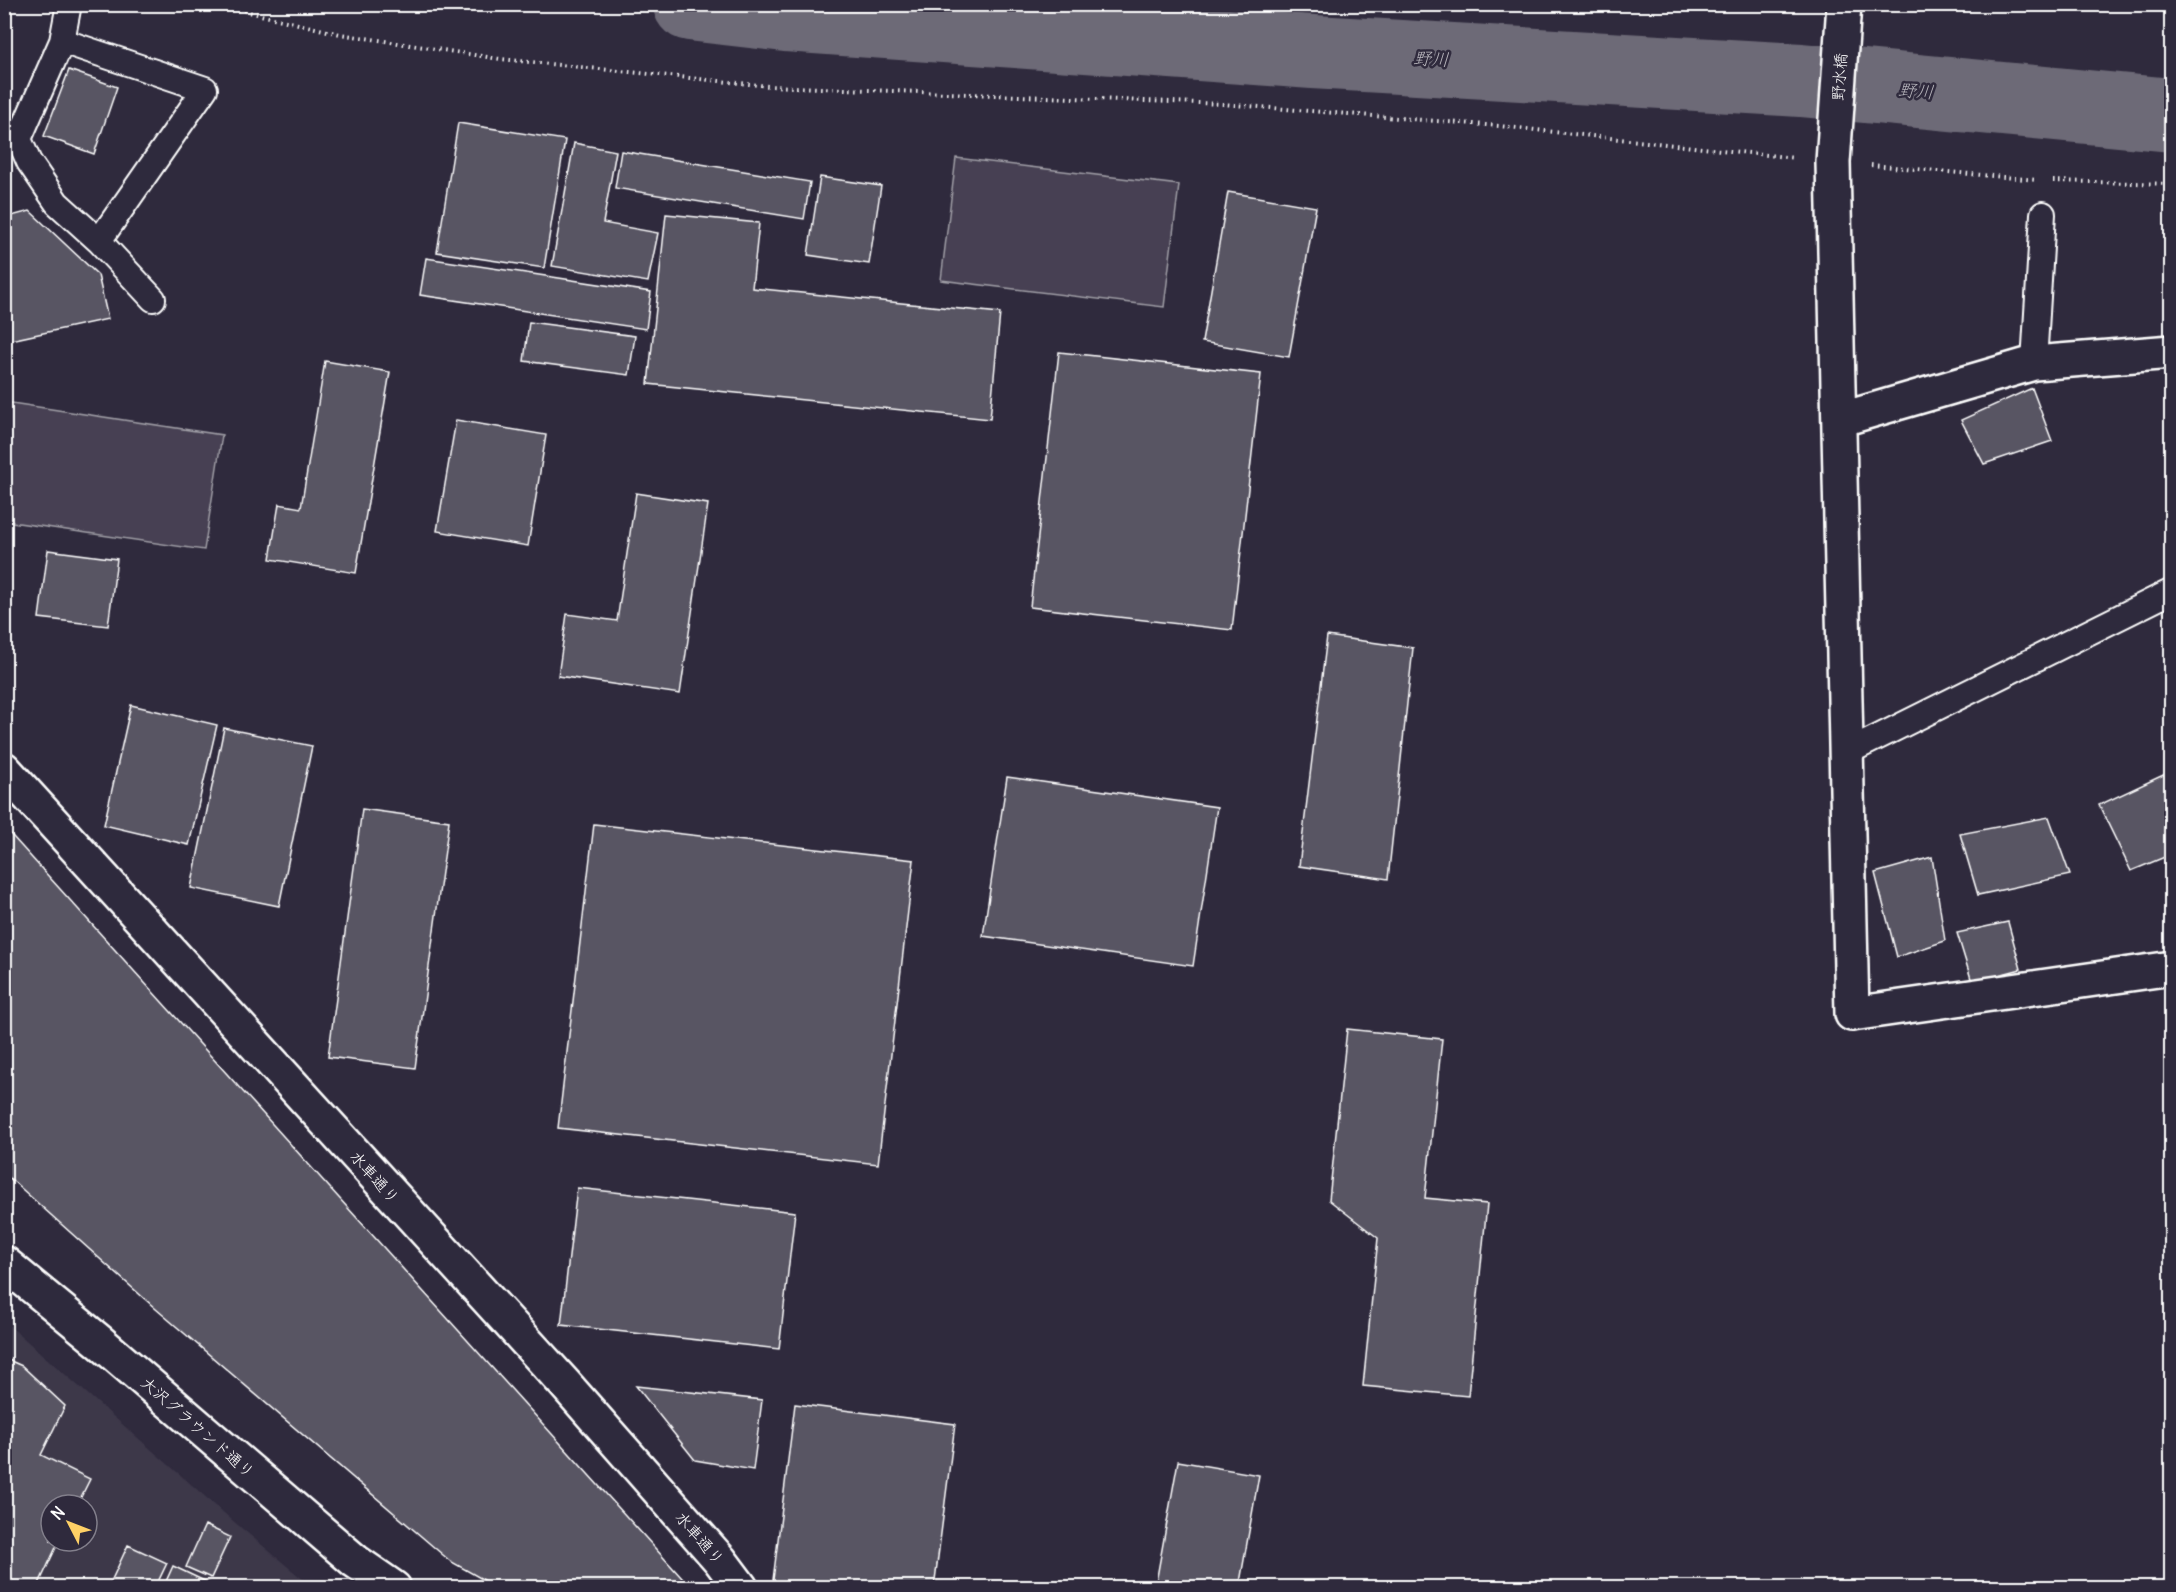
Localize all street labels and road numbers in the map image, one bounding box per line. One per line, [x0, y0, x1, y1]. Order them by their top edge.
street label: 野水橋 [1827, 52, 1851, 102]
street label: 水車通り [346, 1147, 404, 1207]
street label: 大沢グラウンド通り [137, 1372, 259, 1482]
street label: 水車通り [671, 1507, 729, 1569]

